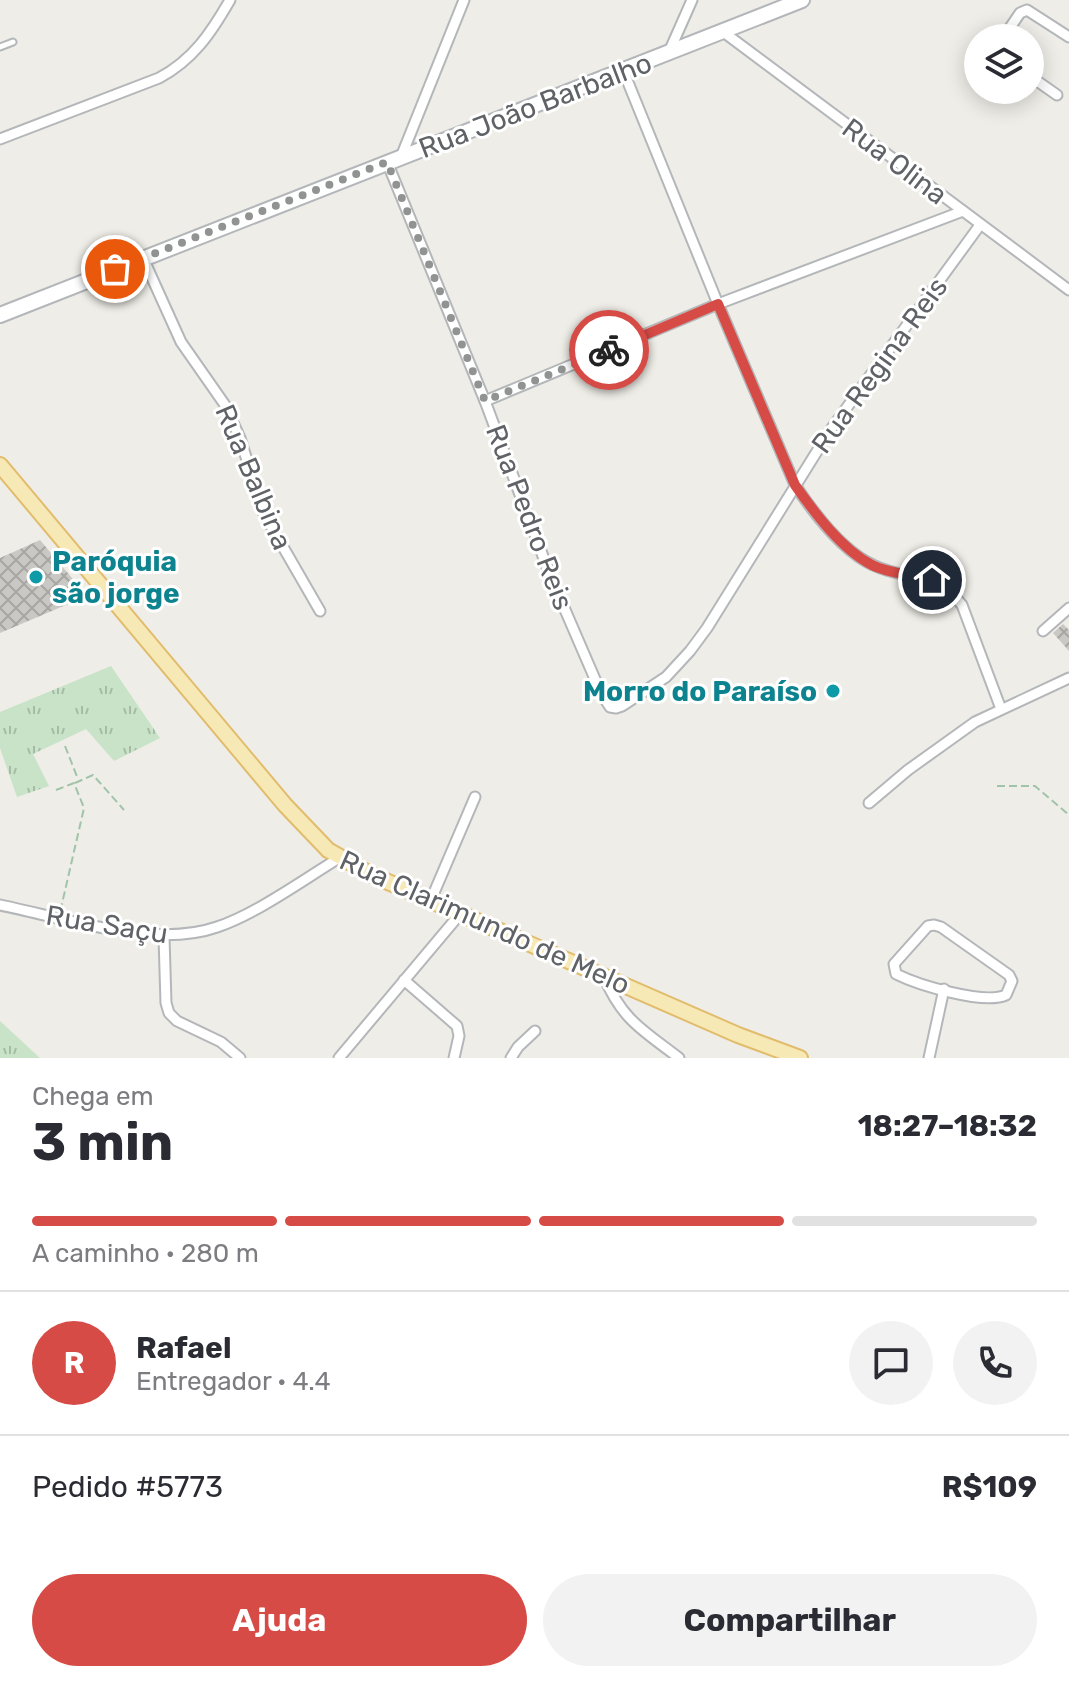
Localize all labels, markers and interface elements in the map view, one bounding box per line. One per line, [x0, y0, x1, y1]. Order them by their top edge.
map controls [964, 24, 1044, 104]
button: layers [964, 24, 1044, 104]
street label: Rua João Barbalho [414, 46, 656, 165]
street label: Rua Olina [836, 111, 954, 211]
pin [81, 235, 149, 303]
icon: bag [93, 247, 137, 291]
street label: Rua Regina Reis [805, 271, 954, 460]
courier [569, 310, 649, 390]
icon: bike [587, 328, 631, 372]
street label: Rua Balbina [208, 400, 299, 555]
street label: Rua Pedro Reis [479, 420, 580, 615]
place label: Paróquia são jorge [52, 545, 180, 610]
pin [898, 546, 966, 614]
icon: home [910, 558, 954, 602]
marker: Paróquia são jorge [27, 568, 45, 586]
place label: Morro do Paraíso [583, 675, 817, 708]
marker: Morro do Paraíso [824, 682, 842, 700]
street label: Rua Clarimundo de Melo [335, 843, 635, 1001]
street label: Rua Saçu [44, 899, 170, 950]
text: Chega em [32, 1081, 154, 1112]
text: 18:27–18:32 [858, 1108, 1037, 1144]
text: 3 min [32, 1111, 173, 1173]
text: A caminho · 280 m [32, 1238, 259, 1269]
button: chat [849, 1321, 933, 1405]
button: phone [953, 1321, 1037, 1405]
text: Rafael [136, 1330, 231, 1366]
text: R [64, 1345, 84, 1381]
text: Entregador · 4.4 [136, 1366, 331, 1397]
text: Pedido #5773 [32, 1469, 223, 1505]
text: R$109 [942, 1469, 1037, 1505]
button: Ajuda [32, 1574, 527, 1666]
button: Compartilhar [543, 1574, 1037, 1666]

